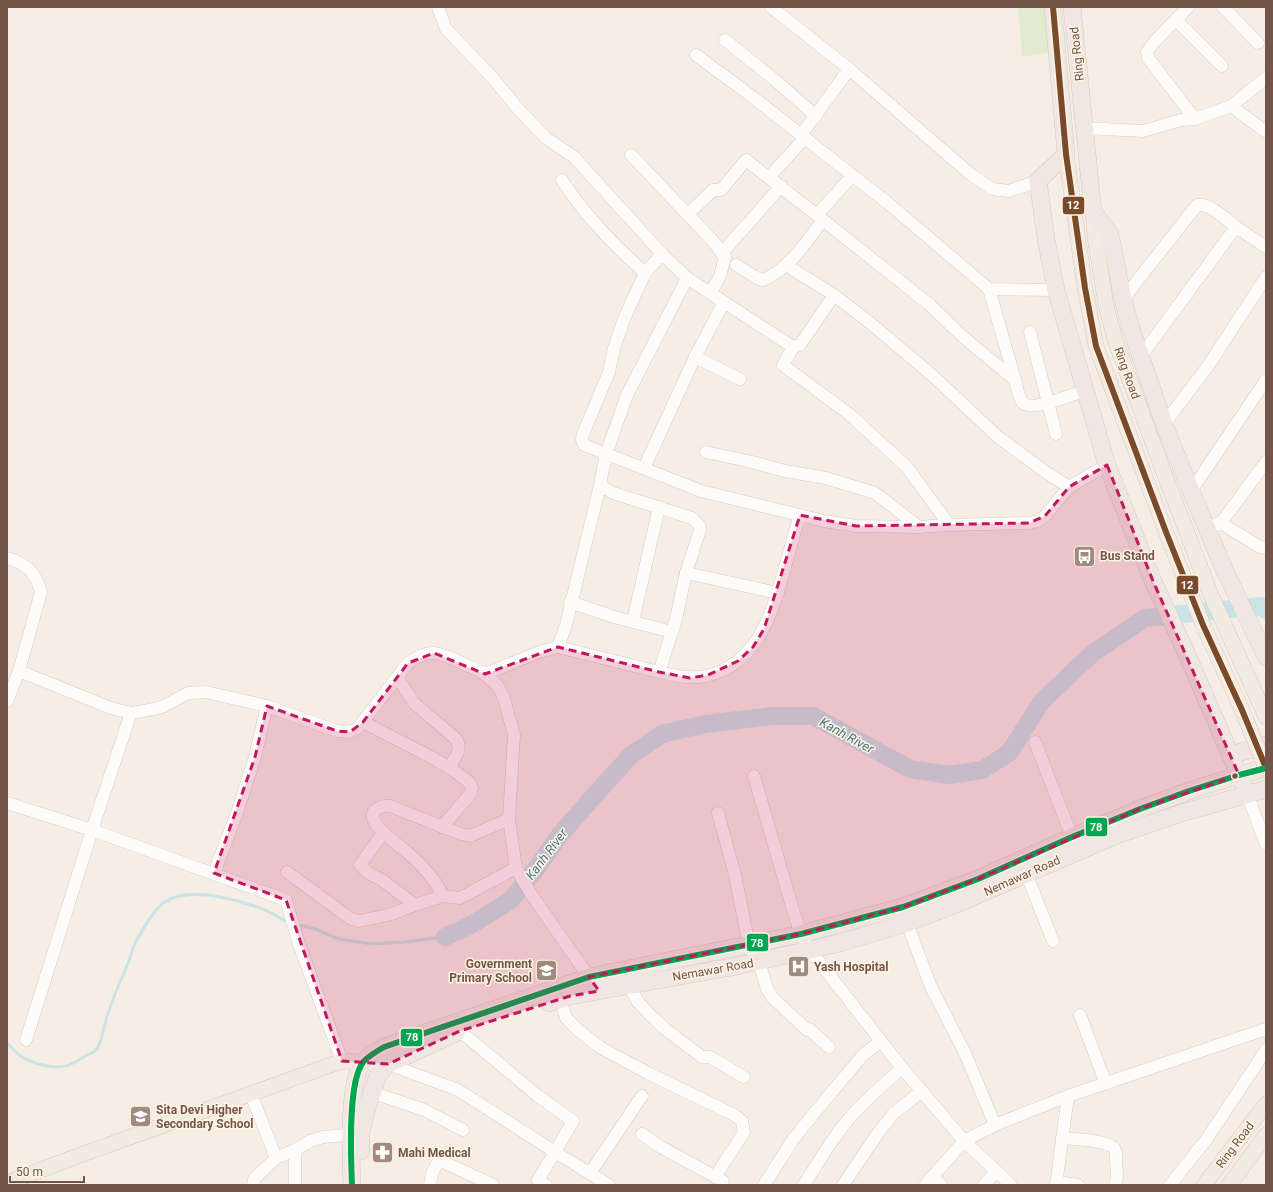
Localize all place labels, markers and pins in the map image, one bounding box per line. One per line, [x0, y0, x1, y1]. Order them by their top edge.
bus stop icon: Bus Stand [1071, 543, 1097, 569]
place label: Bus Stand [1100, 549, 1155, 563]
unlabelled marker [1230, 771, 1240, 781]
hospital icon: Yash Hospital [785, 954, 811, 980]
place label: Government Primary School [449, 957, 532, 985]
school or university icon: Government Primary School [534, 958, 560, 984]
place label: Yash Hospital [814, 960, 888, 974]
place label: Sita Devi Higher Secondary School [156, 1103, 253, 1131]
school or university icon: Sita Devi Higher Secondary School [128, 1104, 154, 1130]
pharmacy icon: Mahi Medical [370, 1140, 396, 1166]
place label: Mahi Medical [398, 1146, 471, 1160]

